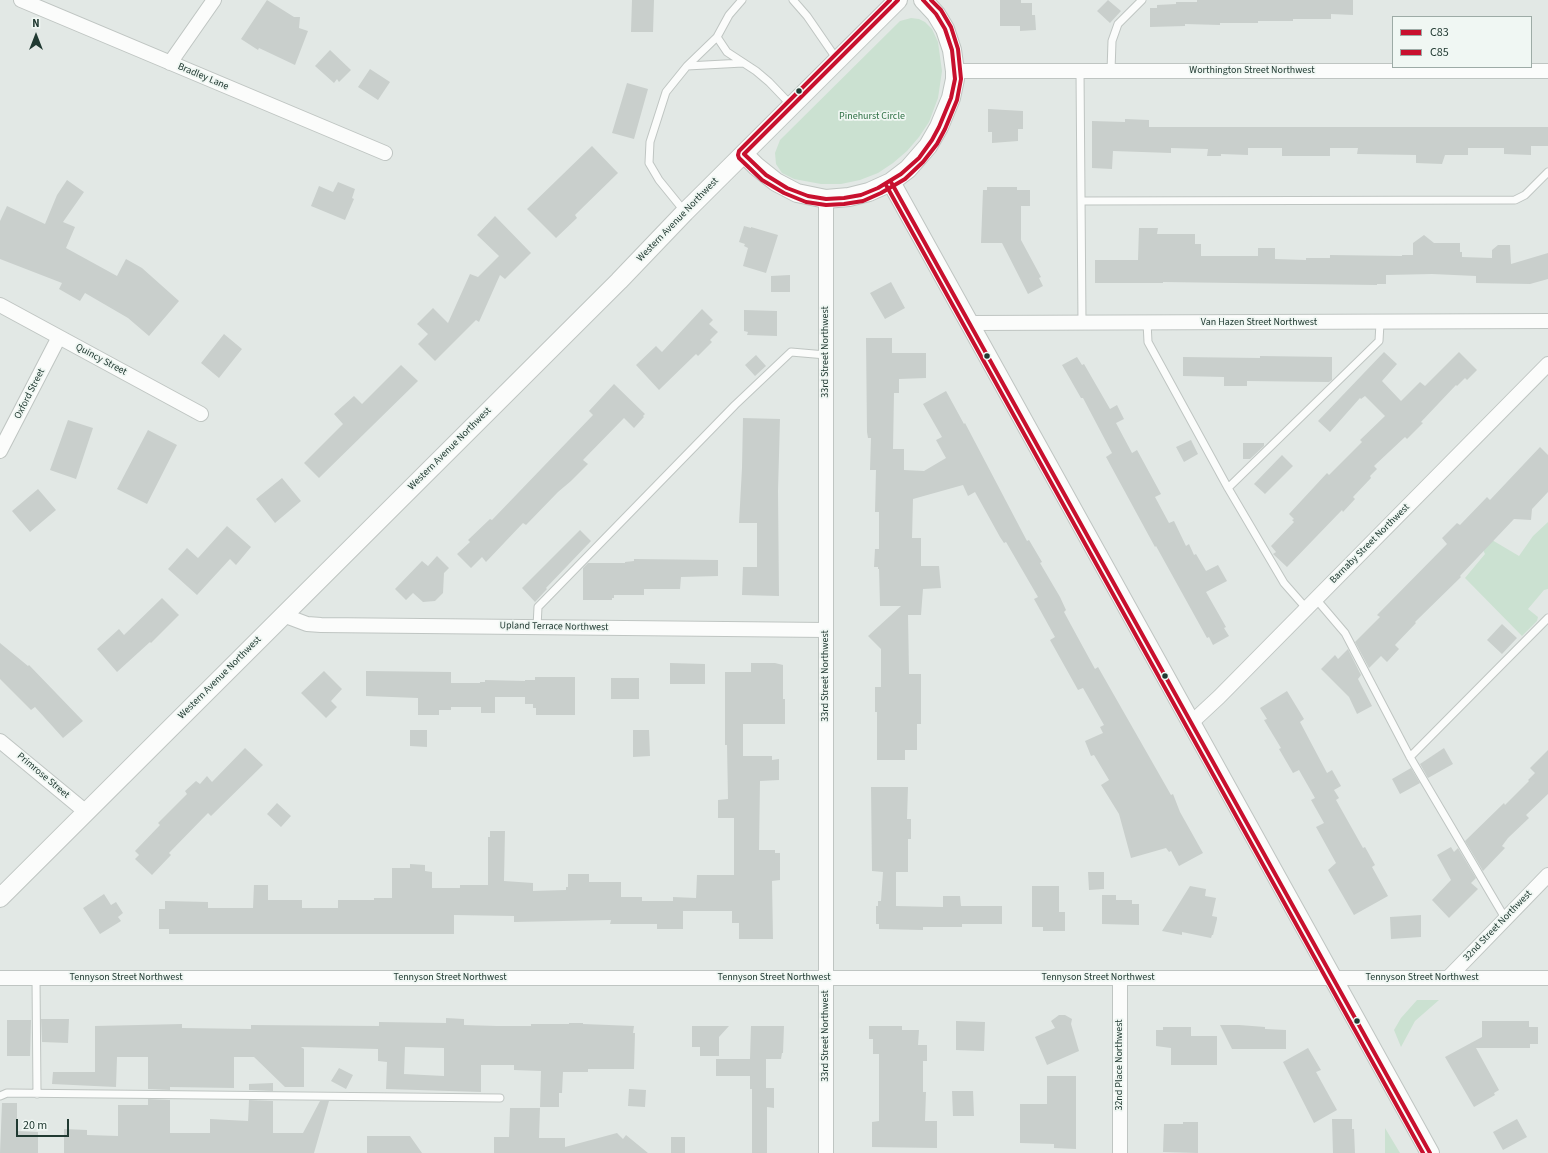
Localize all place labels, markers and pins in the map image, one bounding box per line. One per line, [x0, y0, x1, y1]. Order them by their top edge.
unlabelled marker [794, 86, 804, 96]
unlabelled marker [982, 351, 992, 361]
unlabelled marker [1160, 671, 1170, 681]
unlabelled marker [1352, 1016, 1362, 1026]

